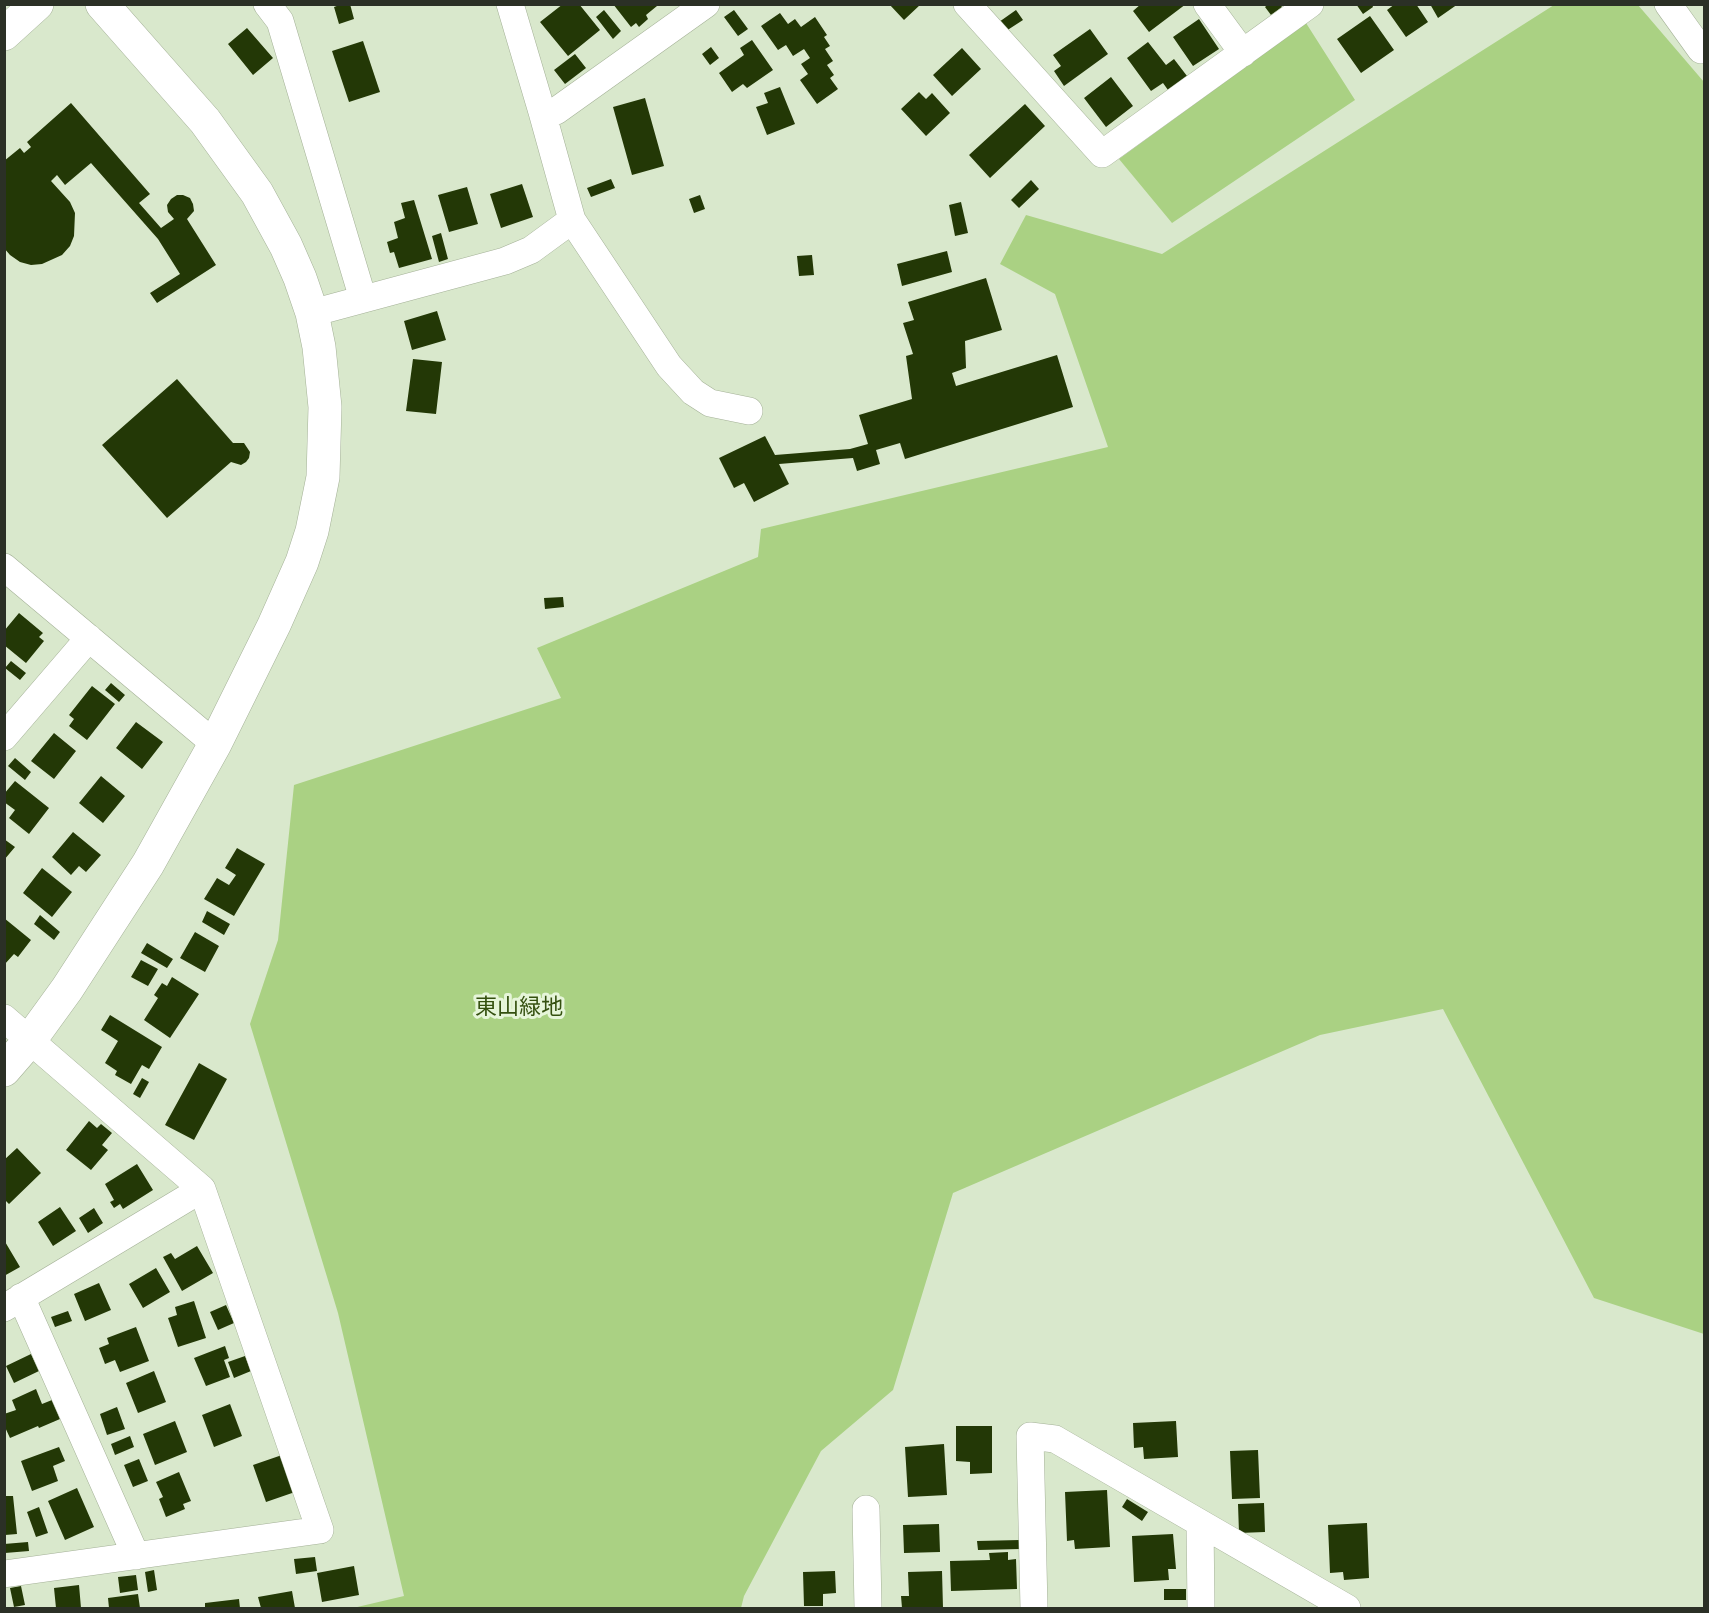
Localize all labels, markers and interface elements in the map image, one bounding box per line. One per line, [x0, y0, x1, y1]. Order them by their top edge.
park label: 東山緑地 [475, 995, 563, 1021]

